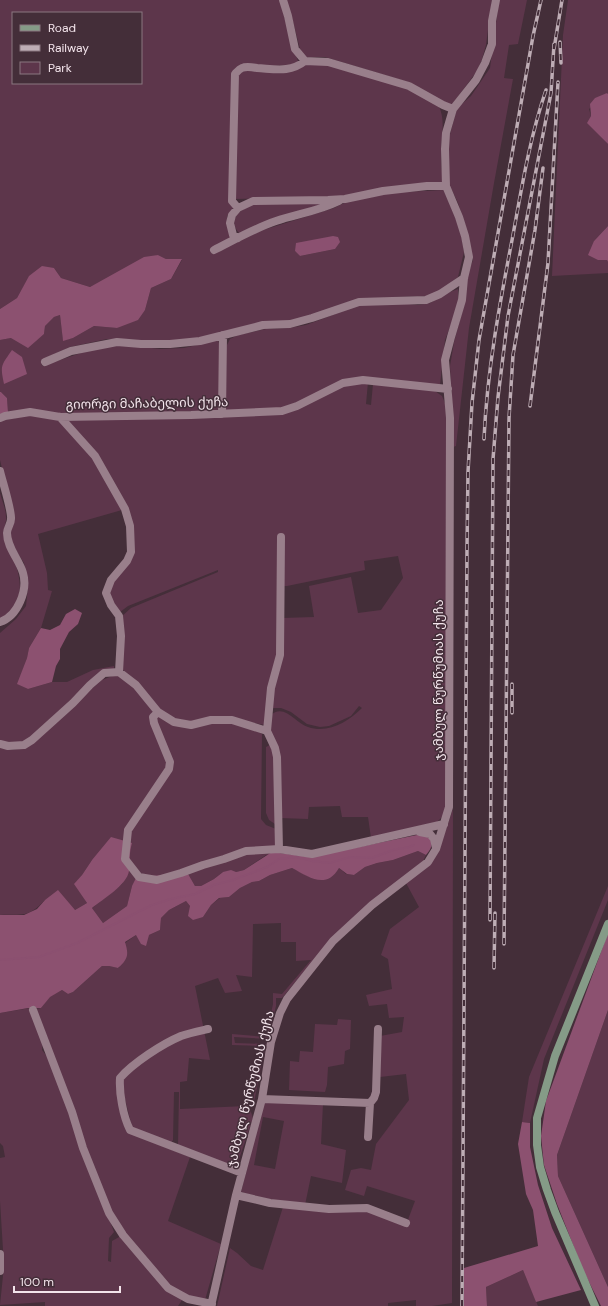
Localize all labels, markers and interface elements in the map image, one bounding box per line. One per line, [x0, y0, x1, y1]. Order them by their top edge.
legend [12, 12, 142, 84]
text: Road [48, 20, 76, 36]
text: Railway [48, 40, 89, 56]
text: Park [48, 60, 72, 76]
street label: გიორგი მაჩაბელის ქუჩა [66, 393, 228, 413]
street label: ჯამბულ წურწუმიას ქუჩა [430, 599, 447, 761]
street label: ჯამბულ წურწუმიას ქუჩა [222, 1009, 278, 1169]
scale bar [14, 1268, 120, 1294]
text: 100 m [20, 1274, 54, 1290]

